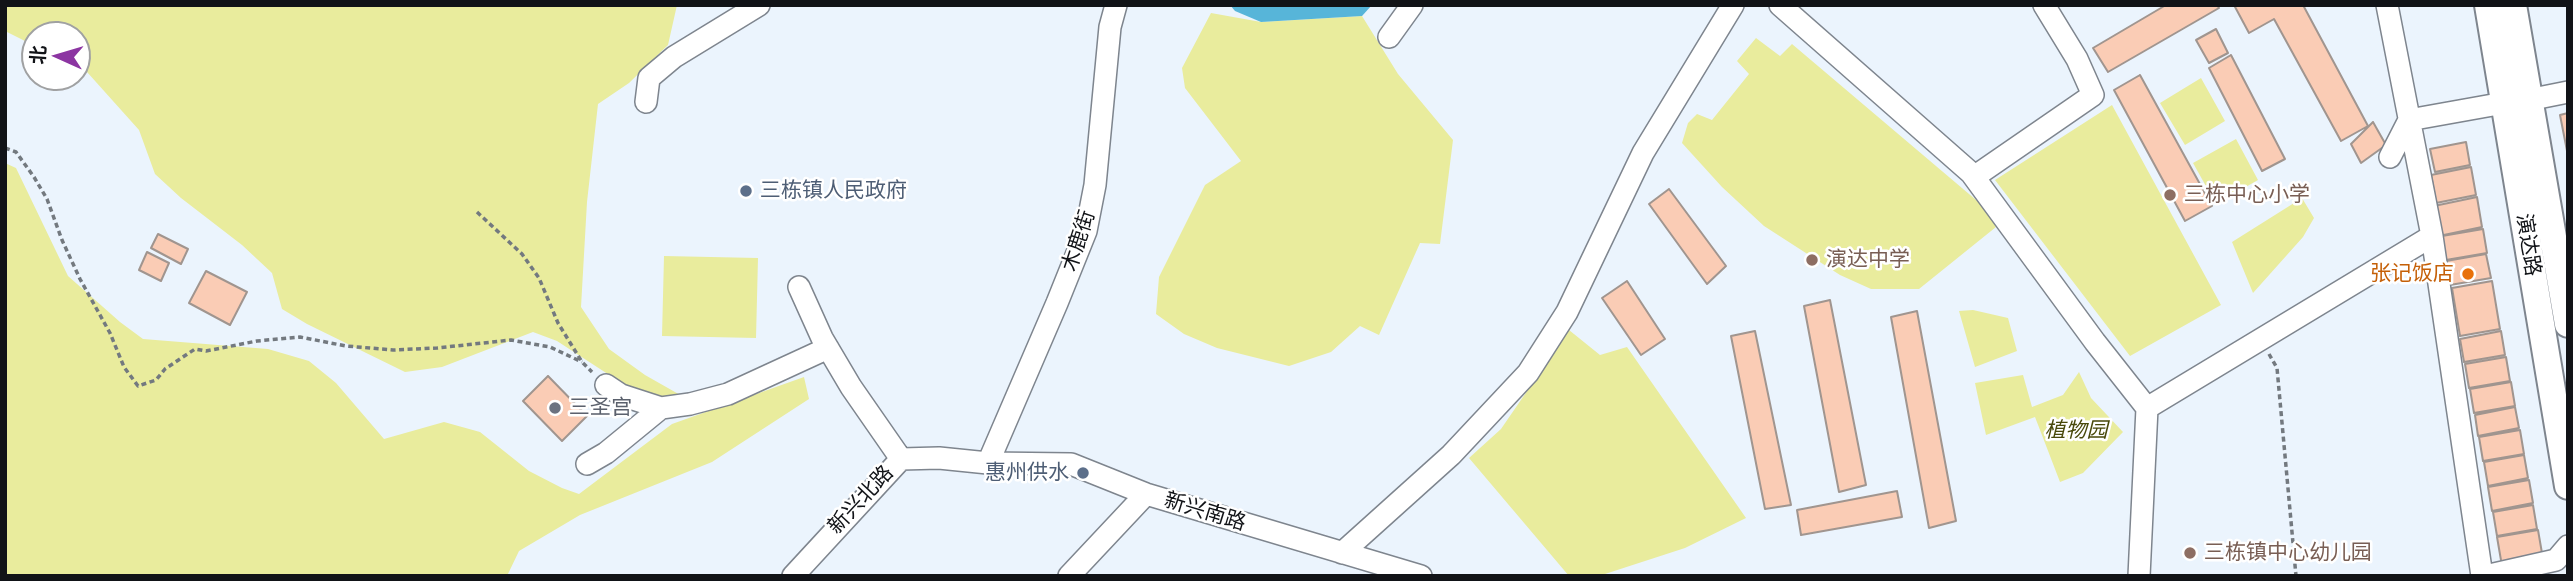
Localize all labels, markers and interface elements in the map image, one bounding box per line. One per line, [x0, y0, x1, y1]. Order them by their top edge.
north arrow [21, 21, 91, 91]
text: 北 [22, 44, 52, 65]
place label: 三栋镇人民政府 [760, 178, 907, 204]
place label: 三栋中心小学 [2184, 182, 2310, 208]
marker: 三栋镇人民政府 [738, 183, 754, 199]
marker: 三栋中心小学 [2162, 187, 2178, 203]
street label: 木鹿街 [1057, 207, 1101, 275]
street label: 演达路 [2511, 212, 2545, 278]
place label: 演达中学 [1826, 247, 1910, 273]
marker: 演达中学 [1804, 252, 1820, 268]
place label: 张记饭店 [2370, 261, 2454, 287]
marker: 张记饭店 [2460, 266, 2476, 282]
place label: 三圣宫 [569, 395, 632, 421]
marker: 三圣宫 [547, 400, 563, 416]
park label: 植物园 [2045, 418, 2107, 444]
place label: 惠州供水 [985, 460, 1069, 486]
street label: 新兴北路 [823, 461, 899, 539]
marker: 惠州供水 [1075, 465, 1091, 481]
street label: 新兴南路 [1161, 488, 1249, 536]
place label: 三栋镇中心幼儿园 [2204, 540, 2372, 566]
marker: 三栋镇中心幼儿园 [2182, 545, 2198, 561]

